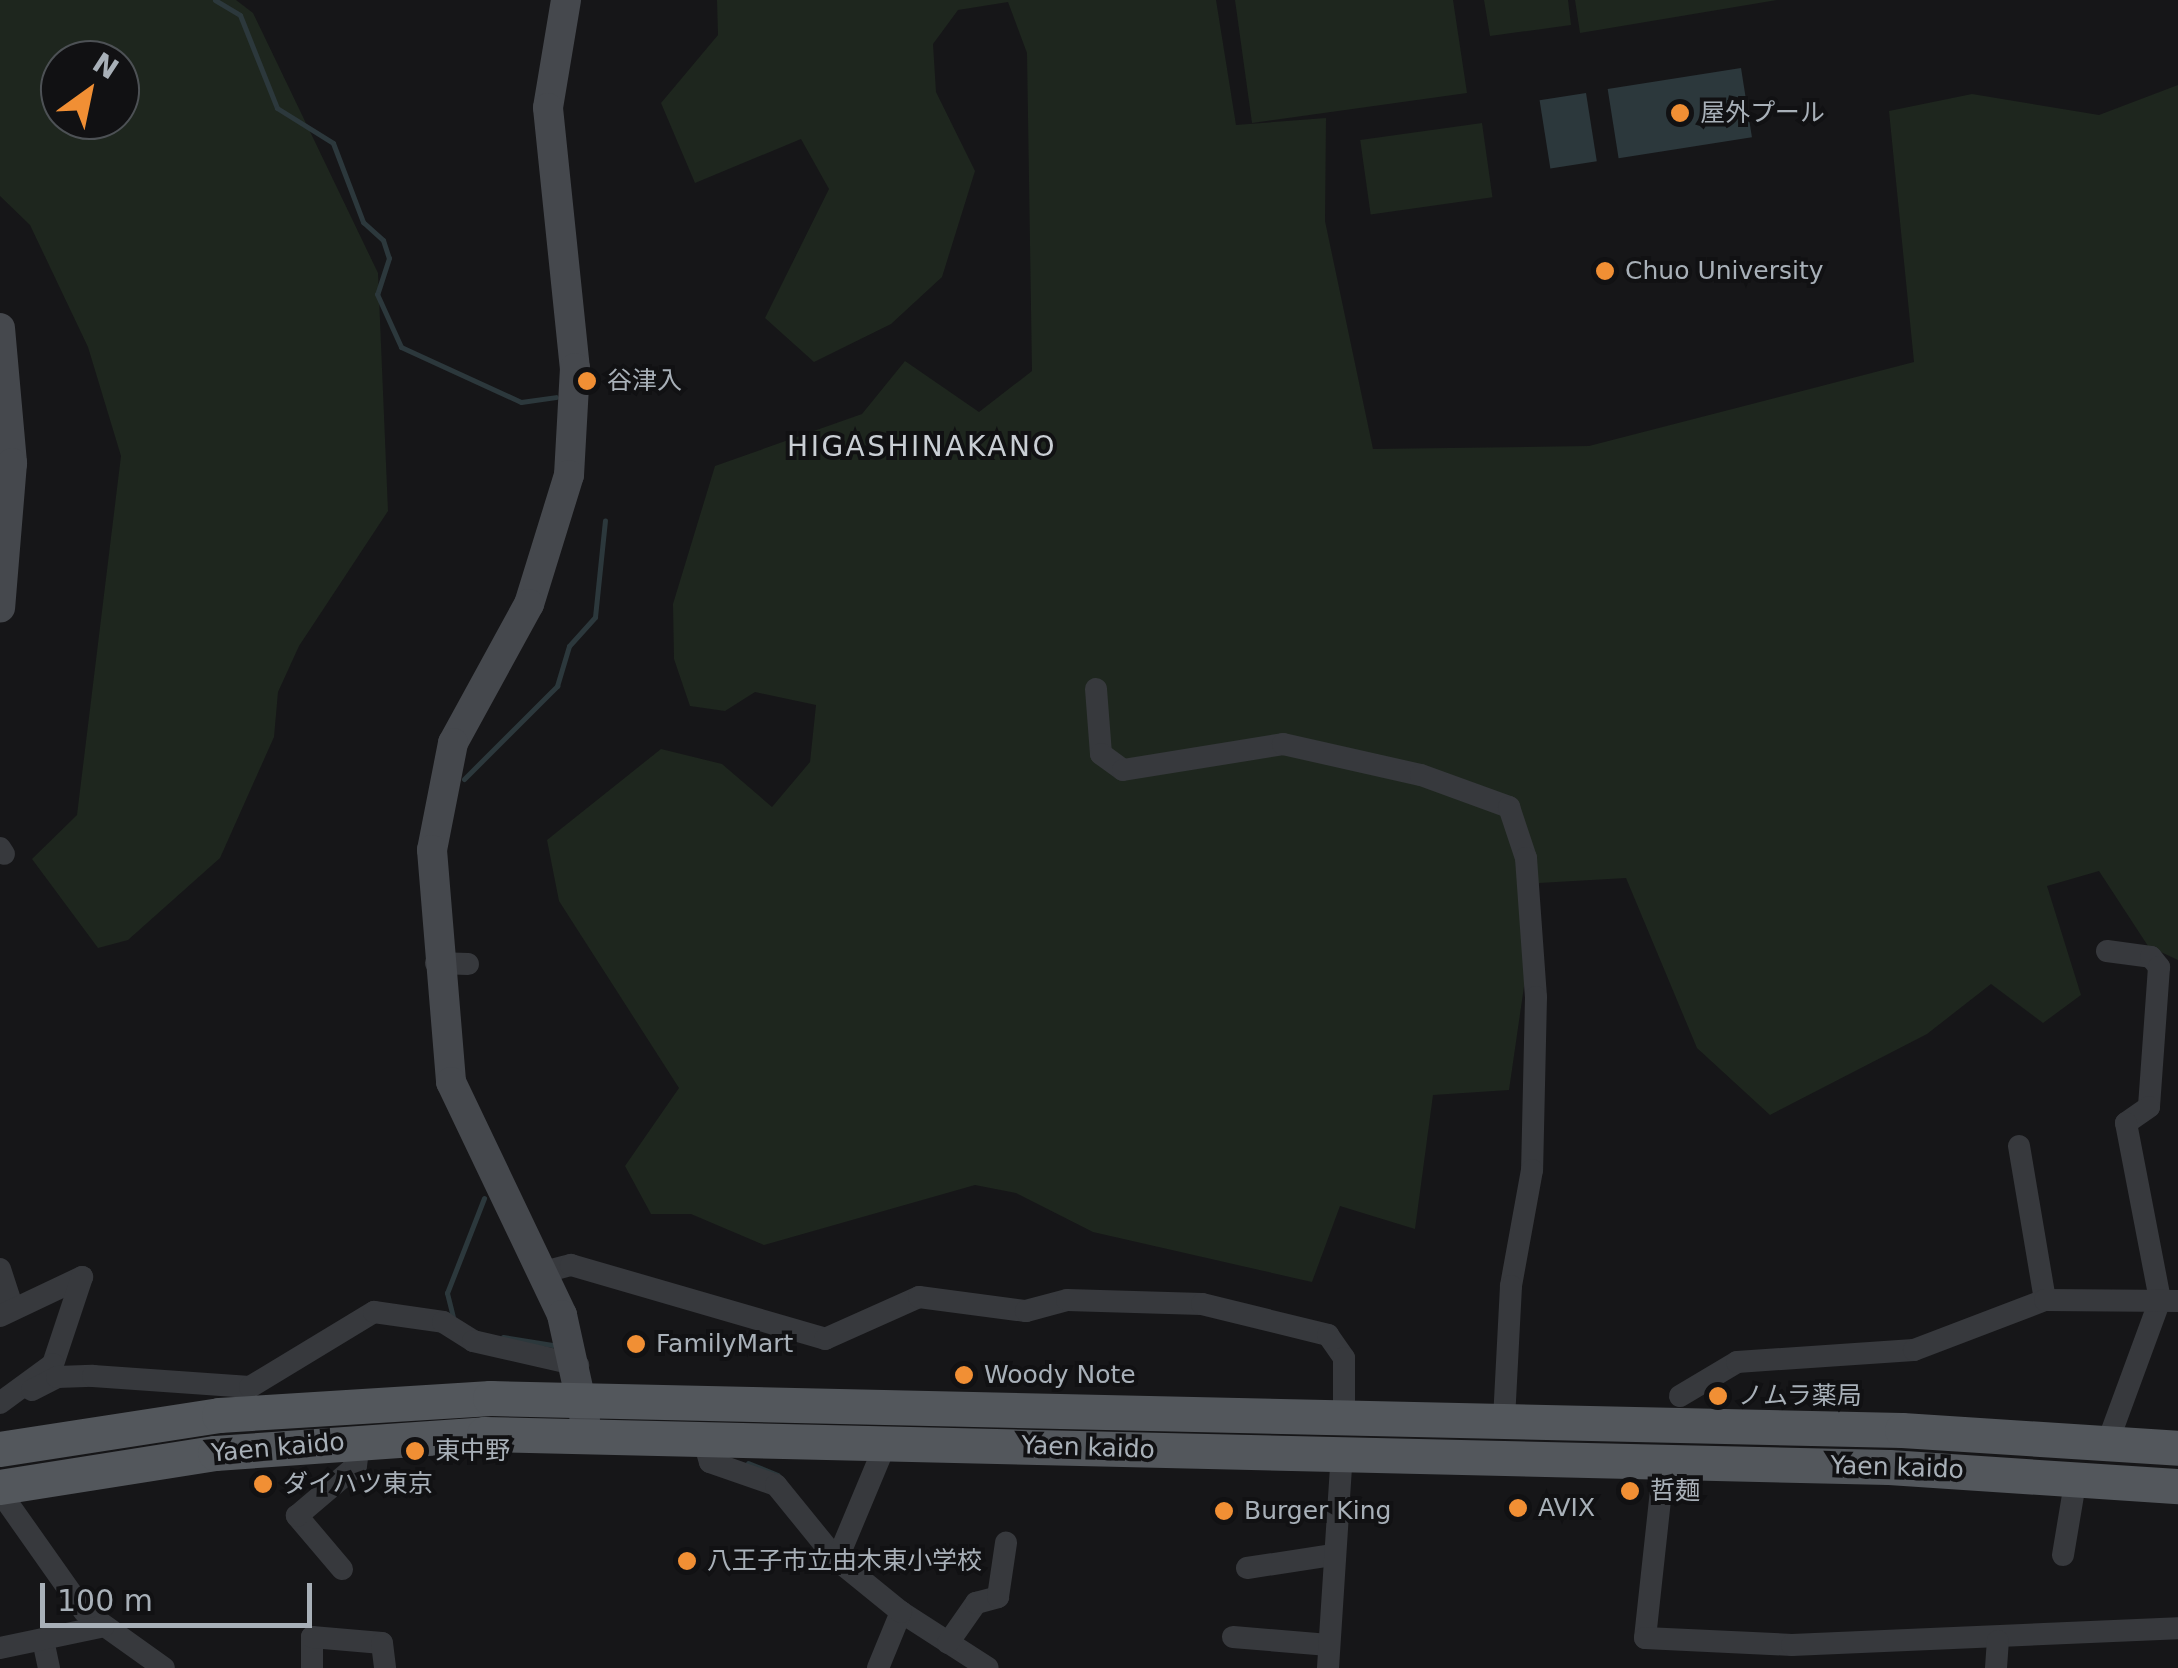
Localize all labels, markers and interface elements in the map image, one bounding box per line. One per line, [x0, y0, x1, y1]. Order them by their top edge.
north arrow [40, 40, 140, 140]
text: N [87, 46, 124, 86]
place label: 屋外プール [1700, 98, 1825, 128]
marker: 屋外プール [1669, 102, 1691, 124]
place label: Chuo University [1625, 256, 1823, 286]
marker: Chuo University [1594, 260, 1616, 282]
place label: 谷津入 [607, 366, 682, 396]
marker: 谷津入 [576, 370, 598, 392]
district label: HIGASHINAKANO [787, 430, 1057, 464]
place label: FamilyMart [656, 1329, 793, 1359]
marker: FamilyMart [625, 1333, 647, 1355]
place label: Woody Note [984, 1360, 1136, 1390]
marker: Woody Note [953, 1364, 975, 1386]
place label: ノムラ薬局 [1738, 1381, 1863, 1411]
marker: ノムラ薬局 [1707, 1385, 1729, 1407]
street label: Yaen kaido [210, 1427, 346, 1469]
street label: Yaen kaido [1021, 1431, 1155, 1465]
place label: 東中野 [435, 1436, 510, 1466]
marker: 東中野 [404, 1440, 426, 1462]
street label: Yaen kaido [1830, 1451, 1964, 1485]
place label: ダイハツ東京 [283, 1469, 433, 1499]
marker: ダイハツ東京 [252, 1473, 274, 1495]
place label: 哲麺 [1650, 1476, 1700, 1506]
marker: 哲麺 [1619, 1480, 1641, 1502]
place label: AVIX [1538, 1493, 1595, 1523]
place label: Burger King [1244, 1496, 1391, 1526]
marker: AVIX [1507, 1497, 1529, 1519]
marker: Burger King [1213, 1500, 1235, 1522]
place label: 八王子市立由木東小学校 [707, 1546, 982, 1576]
marker: 八王子市立由木東小学校 [676, 1550, 698, 1572]
scale bar [45, 1563, 318, 1625]
text: 100 m [57, 1583, 153, 1618]

